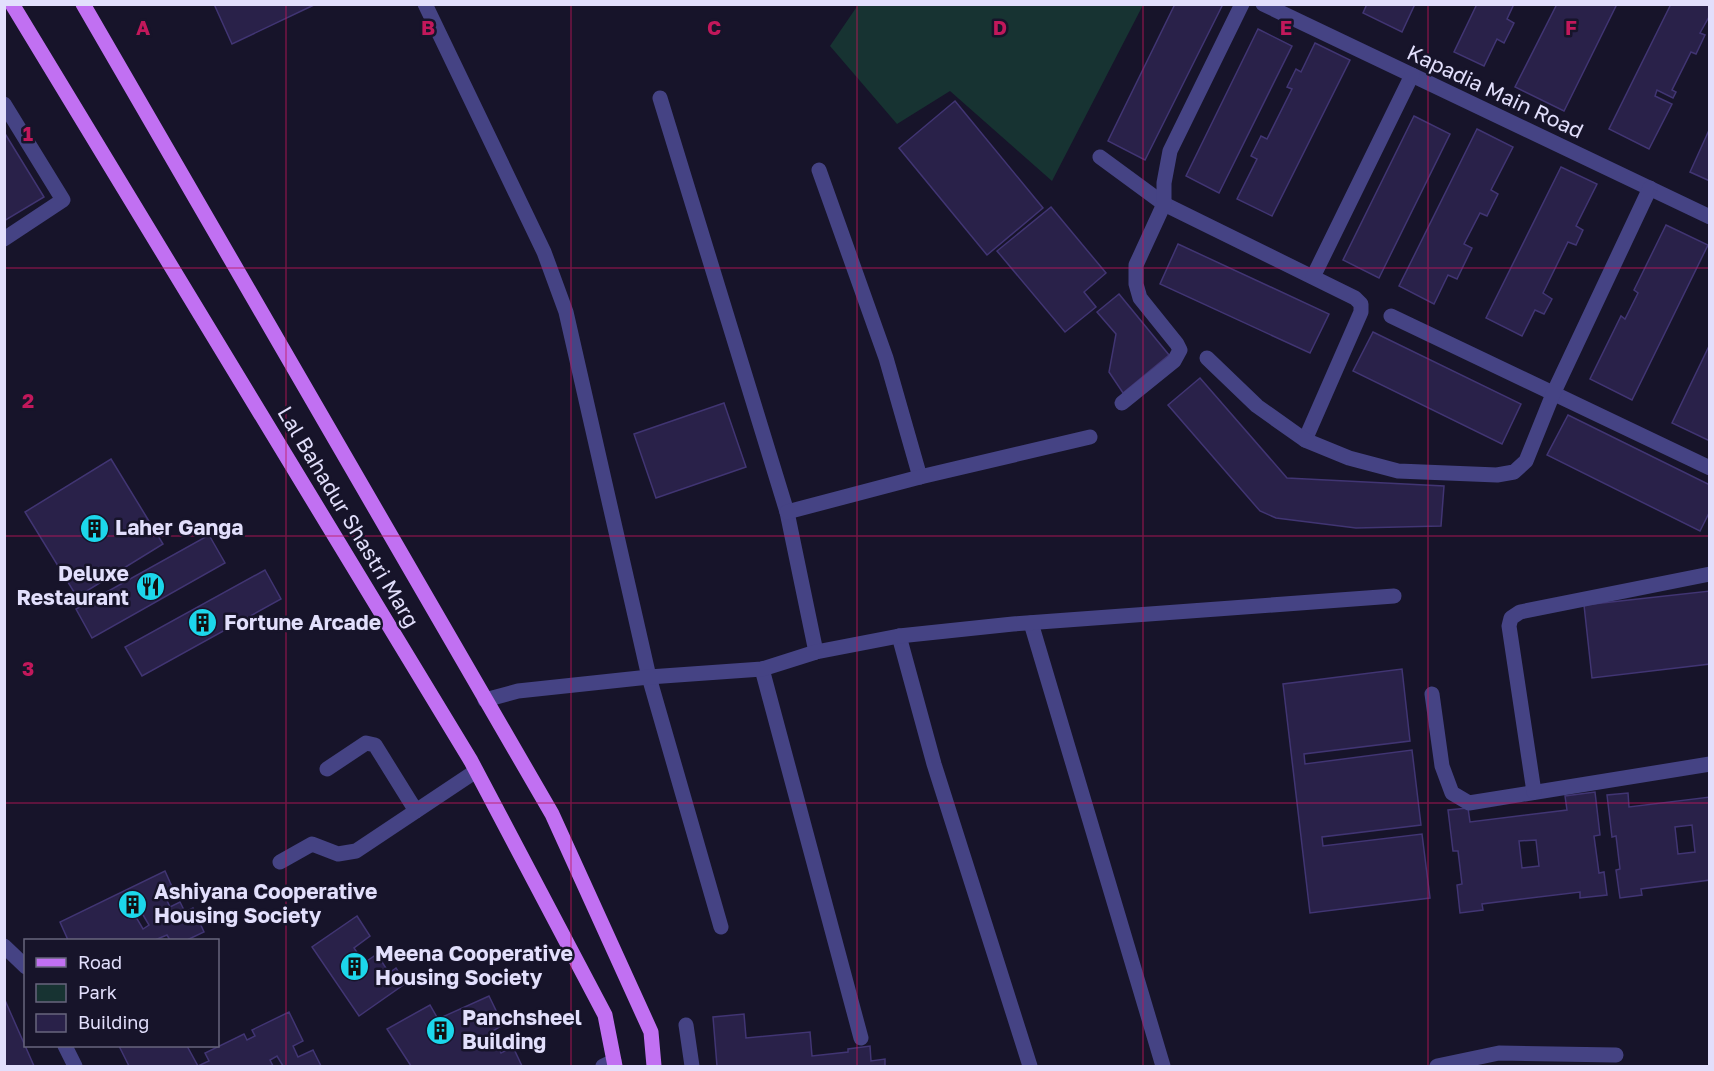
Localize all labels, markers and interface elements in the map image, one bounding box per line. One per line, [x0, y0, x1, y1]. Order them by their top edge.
text: A [136, 15, 150, 39]
text: B [421, 15, 435, 39]
text: C [707, 15, 721, 39]
text: D [993, 15, 1007, 39]
text: E [1280, 15, 1292, 39]
text: F [1565, 15, 1577, 39]
street label: Kapadia Main Road [1403, 39, 1588, 143]
text: 1 [23, 121, 33, 145]
text: 2 [22, 388, 34, 412]
street label: Lal Bahadur Shastri Marg [272, 401, 425, 632]
building icon: Laher Ganga [78, 512, 110, 544]
place label: Laher Ganga [115, 514, 243, 540]
place label: Deluxe Restaurant [16, 560, 129, 610]
restaurant icon: Deluxe Restaurant [134, 570, 166, 602]
building icon: Fortune Arcade [187, 607, 219, 639]
place label: Fortune Arcade [224, 609, 381, 635]
text: 3 [22, 656, 34, 680]
place label: Ashiyana Cooperative Housing Society [154, 878, 377, 928]
building icon: Ashiyana Cooperative Housing Society [117, 888, 149, 920]
legend [24, 939, 219, 1047]
place label: Meena Cooperative Housing Society [375, 940, 573, 990]
building icon: Meena Cooperative Housing Society [338, 950, 370, 982]
text: Road [78, 951, 122, 973]
text: Park [78, 981, 117, 1003]
place label: Panchsheel Building [462, 1004, 582, 1054]
text: Building [78, 1011, 149, 1033]
building icon: Panchsheel Building [425, 1014, 457, 1046]

